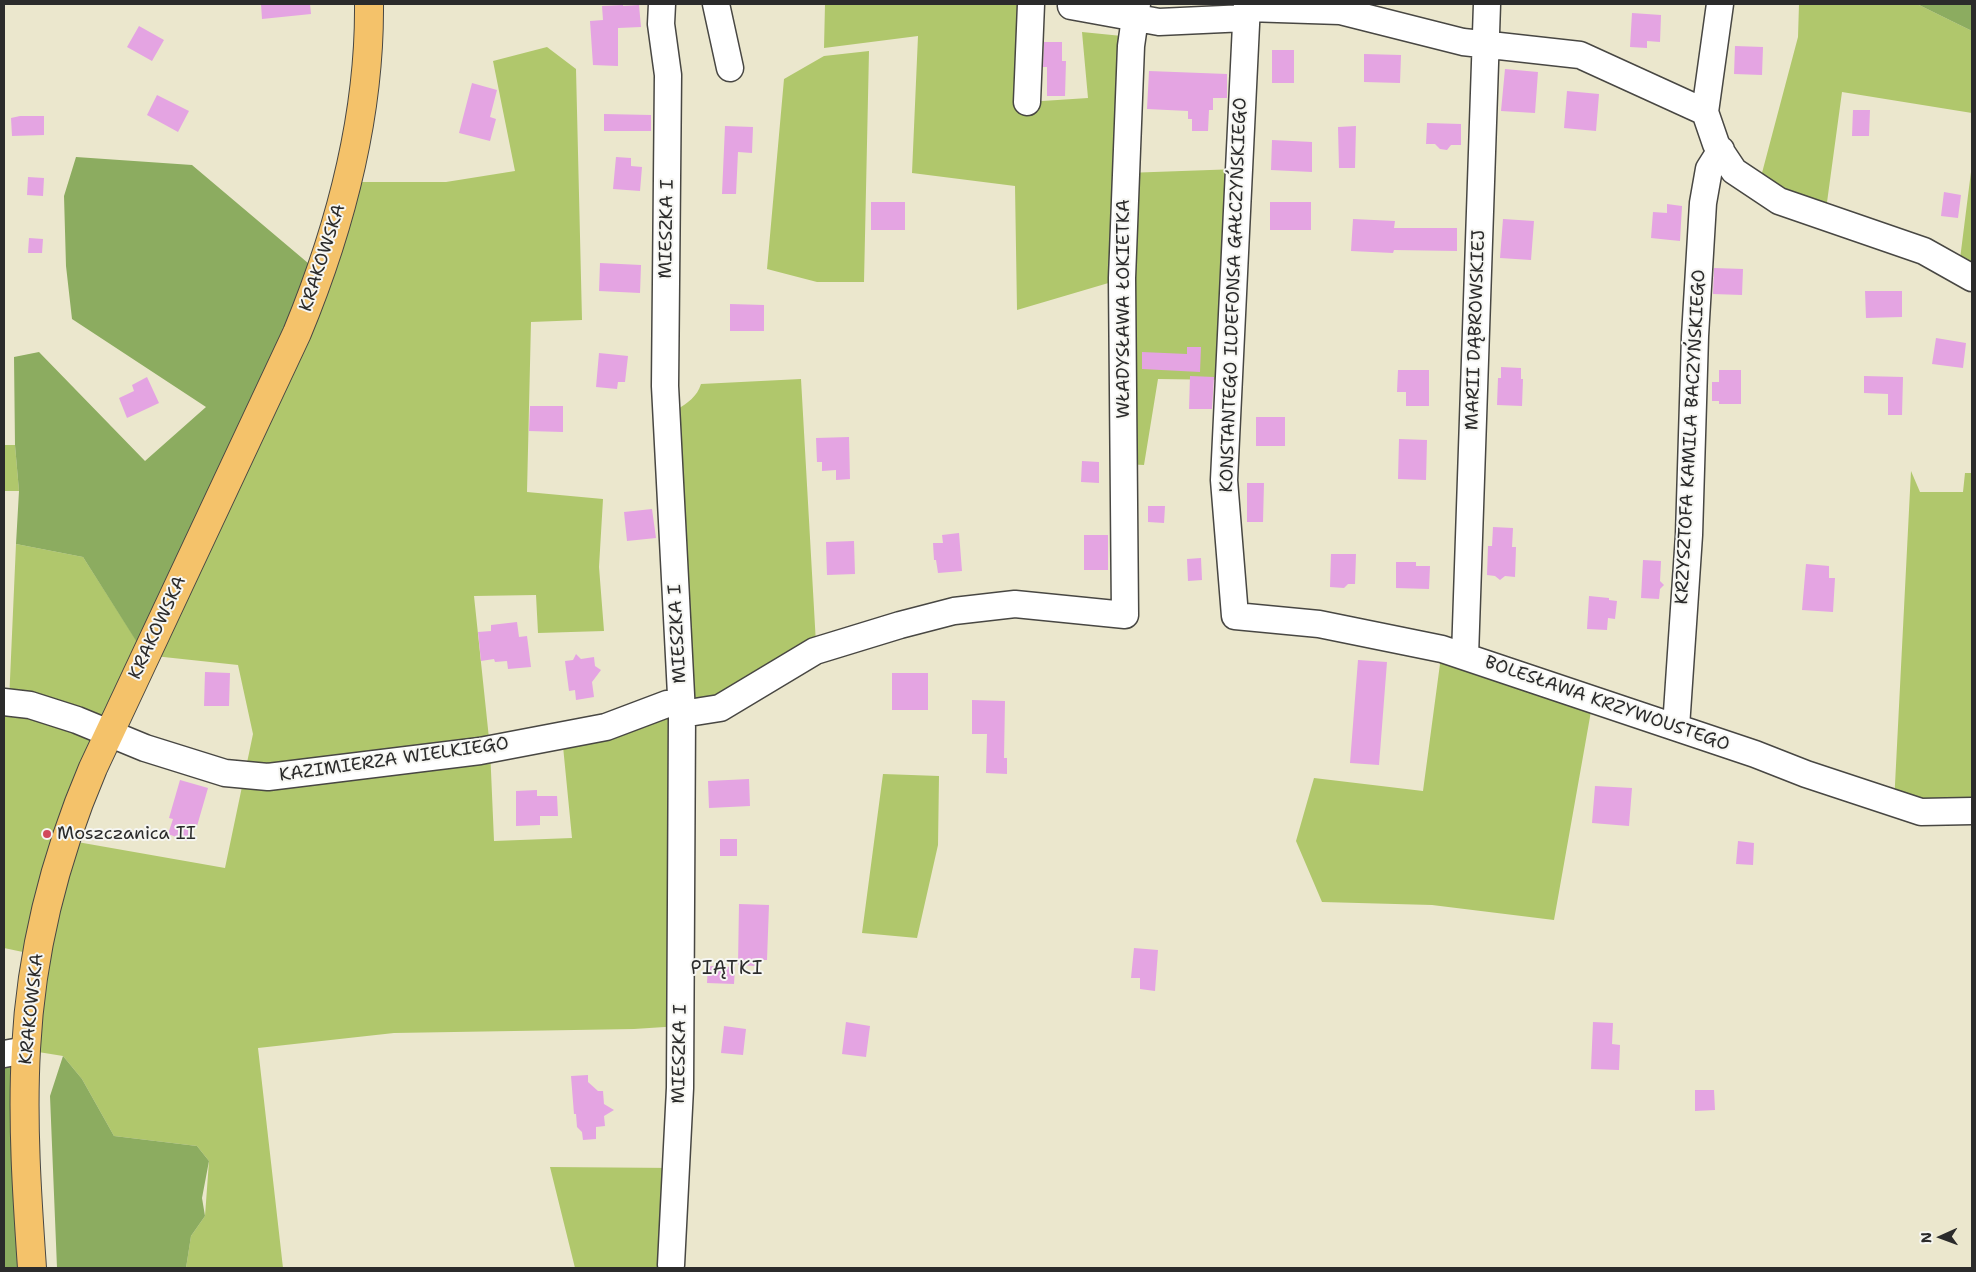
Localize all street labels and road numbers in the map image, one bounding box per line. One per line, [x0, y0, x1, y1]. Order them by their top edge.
street label: KONSTANTEGO ILDEFONSA GAŁCZYŃSKIEGO [1216, 97, 1252, 493]
street label: MIESZKA I [655, 179, 679, 279]
street label: WŁADYSŁAWA ŁOKIETKA [1113, 199, 1135, 419]
street label: KRAKOWSKA [295, 202, 351, 314]
street label: MARII DĄBROWSKIEJ [1462, 229, 1490, 431]
street label: KRZYSZTOFA KAMILA BACZYŃSKIEGO [1671, 269, 1711, 605]
street label: KRAKOWSKA [125, 573, 191, 683]
street label: MIESZKA I [665, 584, 691, 684]
street label: BOLESŁAWA KRZYWOUSTEGO [1482, 652, 1732, 756]
street label: KAZIMIERZA WIELKIEGO [278, 733, 510, 787]
street label: KRAKOWSKA [15, 952, 49, 1066]
street label: MIESZKA I [668, 1004, 692, 1104]

